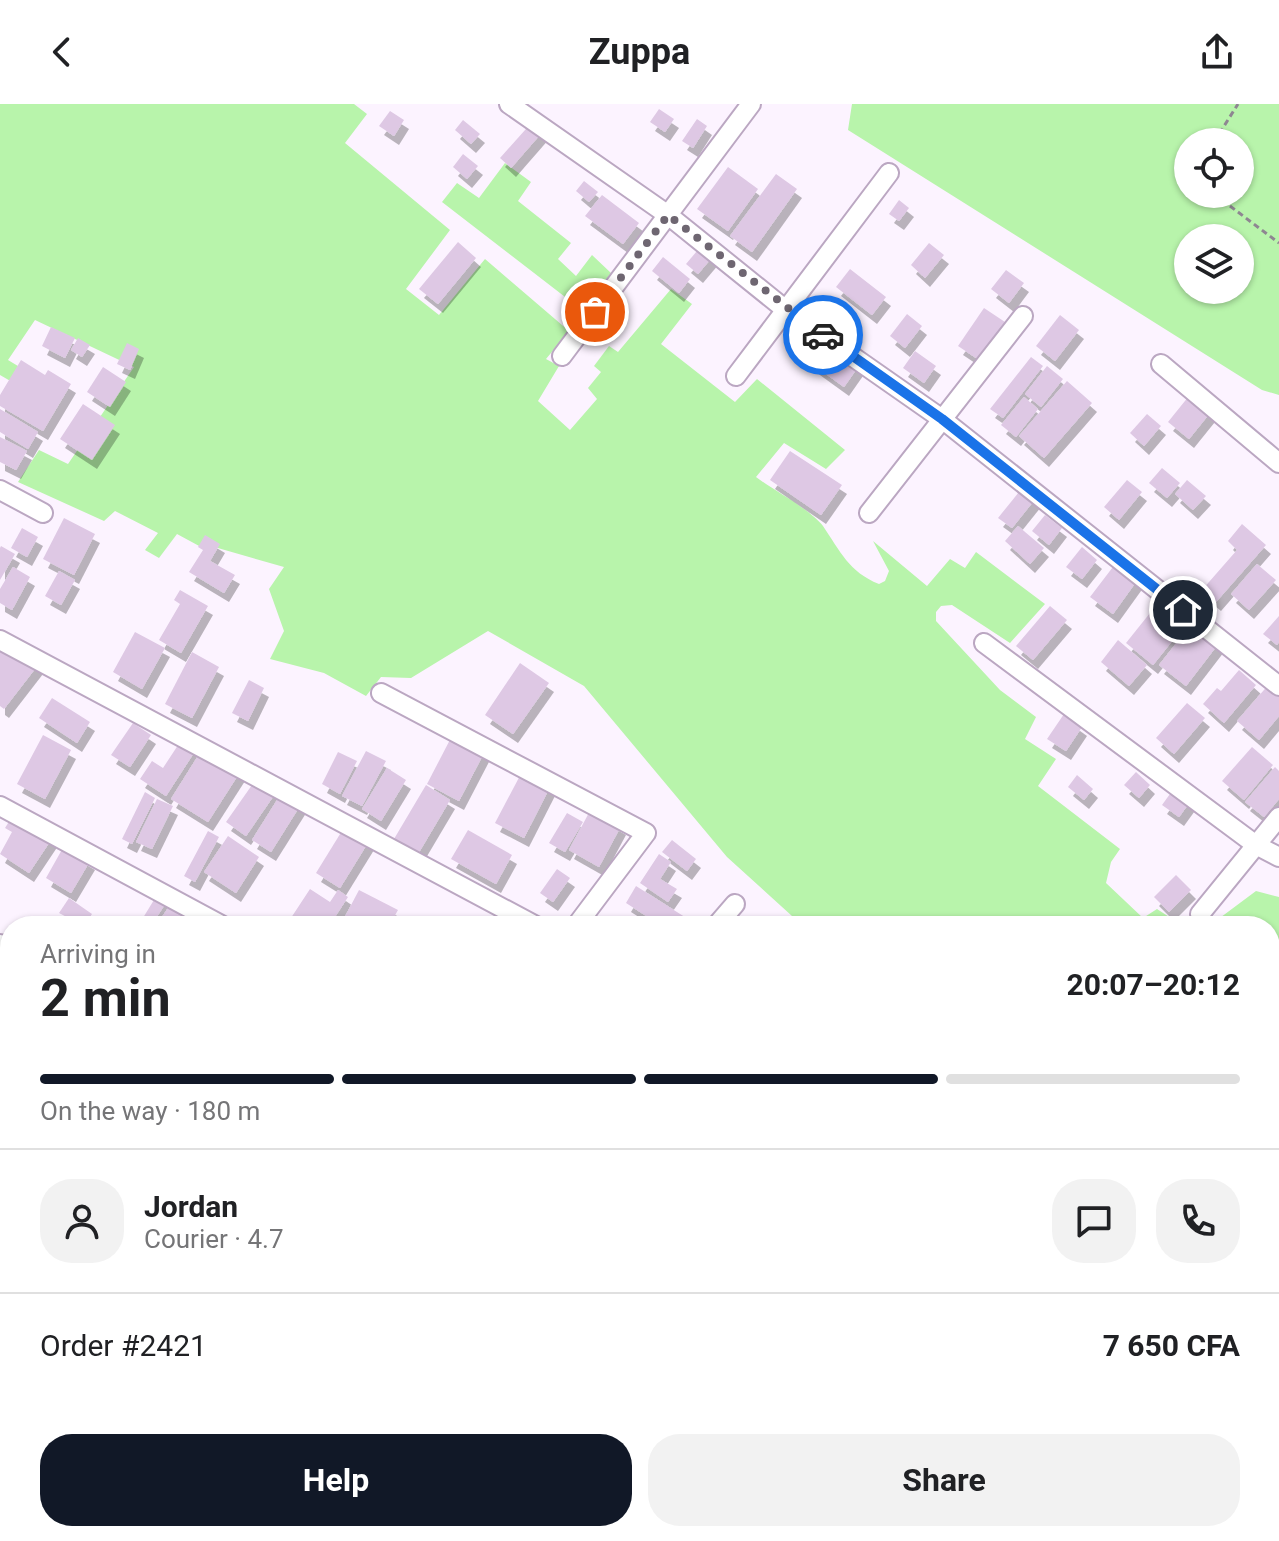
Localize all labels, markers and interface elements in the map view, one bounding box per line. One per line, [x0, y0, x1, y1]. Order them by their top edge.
icon: back [40, 30, 84, 74]
icon: share [1195, 30, 1239, 74]
text: Zuppa [589, 31, 690, 73]
map controls [1174, 128, 1254, 304]
button: locate [1174, 128, 1254, 208]
button: layers [1174, 224, 1254, 304]
pin [561, 278, 629, 346]
icon: bag [573, 290, 617, 334]
courier [783, 295, 863, 375]
icon: car [801, 313, 845, 357]
pin [1149, 576, 1217, 644]
icon: home [1161, 588, 1205, 632]
text: Arriving in [40, 939, 156, 969]
text: 20:07–20:12 [1066, 967, 1240, 1002]
text: 2 min [40, 968, 171, 1029]
text: On the way · 180 m [40, 1096, 260, 1126]
button: person [40, 1179, 124, 1263]
button: chat [1052, 1179, 1136, 1263]
button: phone [1156, 1179, 1240, 1263]
text: Jordan [144, 1189, 238, 1224]
text: Courier · 4.7 [144, 1224, 284, 1254]
text: Order #2421 [40, 1328, 207, 1363]
text: 7 650 CFA [1103, 1328, 1240, 1363]
button: Help [40, 1434, 632, 1526]
button: Share [648, 1434, 1240, 1526]

